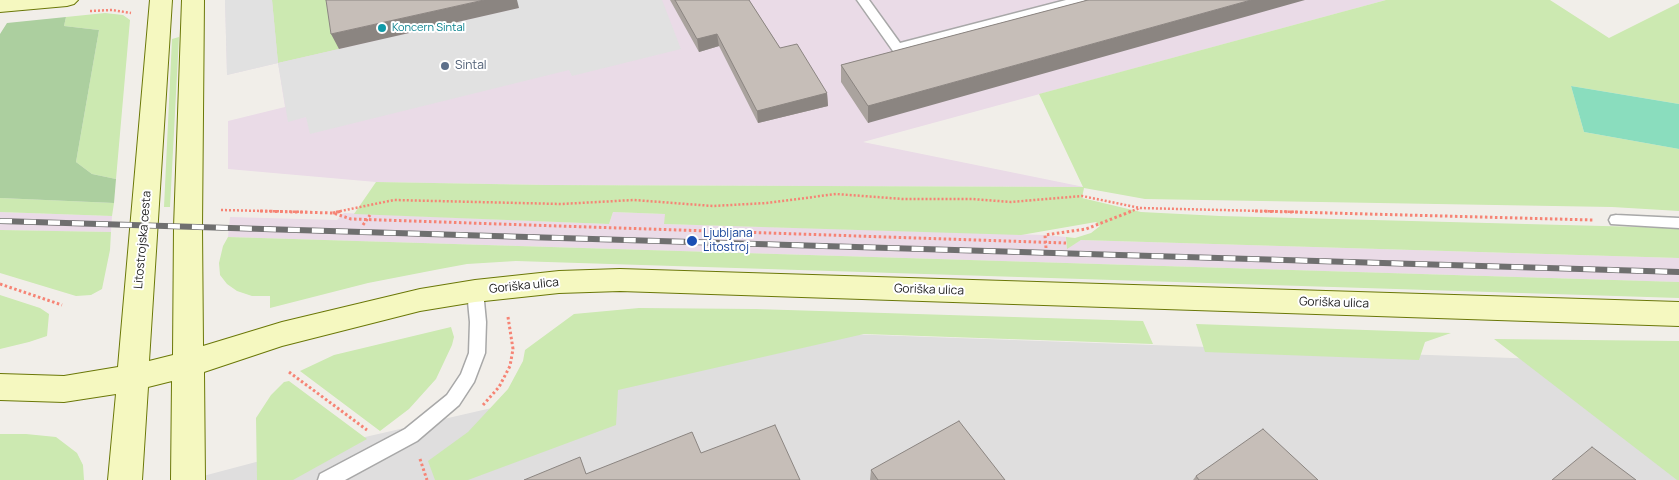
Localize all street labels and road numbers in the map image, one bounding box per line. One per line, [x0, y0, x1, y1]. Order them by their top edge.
street label: Litostrojska cesta [132, 190, 154, 290]
street label: Goriška ulica [488, 275, 560, 297]
street label: Goriška ulica [894, 282, 964, 298]
street label: Goriška ulica [1299, 295, 1369, 311]

